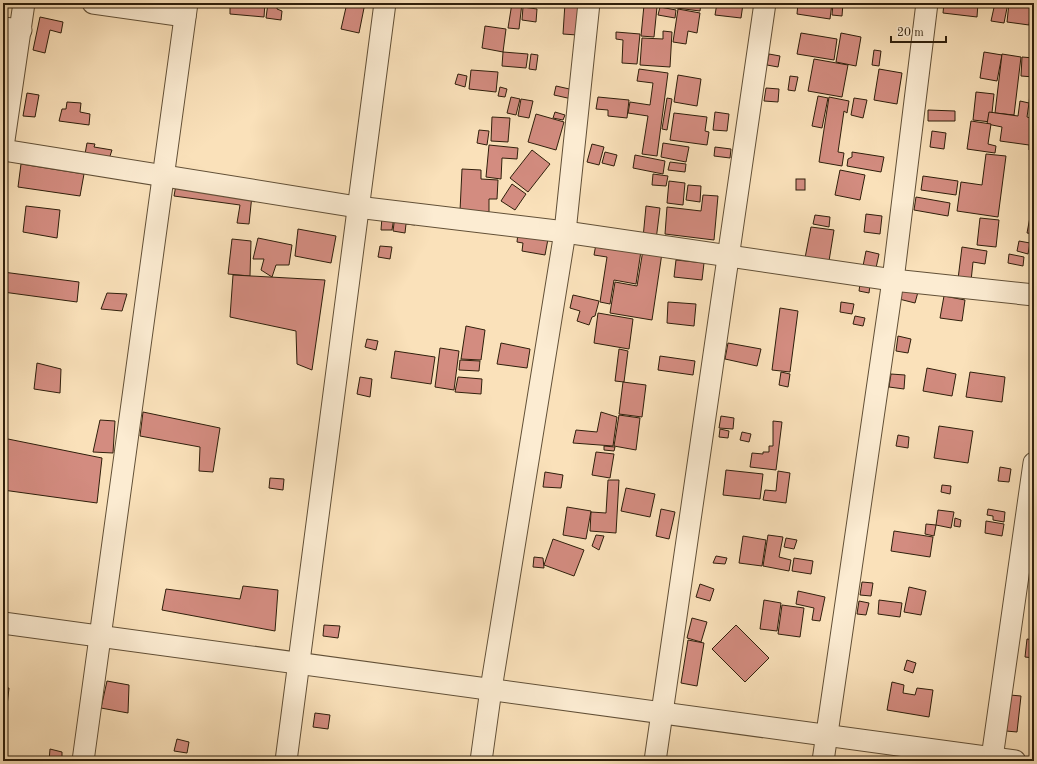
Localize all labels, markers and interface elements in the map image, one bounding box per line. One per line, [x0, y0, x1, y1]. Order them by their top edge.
scale bar [891, 18, 946, 44]
text: 20 m [897, 27, 924, 39]

